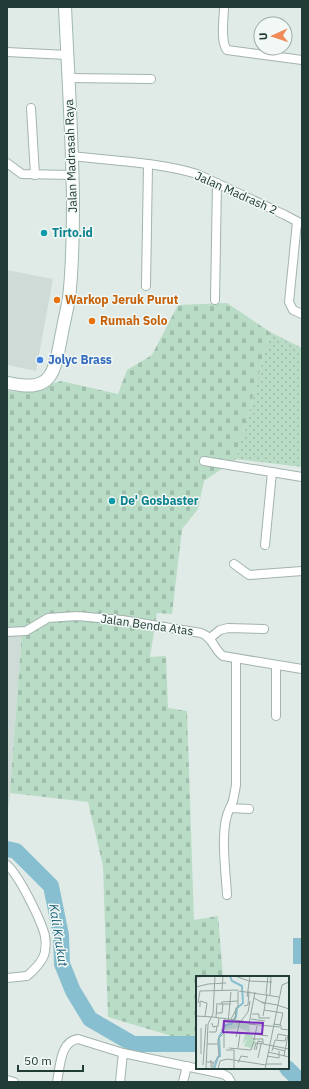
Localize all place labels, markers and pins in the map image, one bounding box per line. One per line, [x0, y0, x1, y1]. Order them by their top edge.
place label: Tirto.id [52, 225, 93, 240]
marker: Tirto.id [39, 228, 49, 238]
place label: Warkop Jeruk Purut [65, 292, 179, 307]
marker: Warkop Jeruk Purut [52, 295, 62, 305]
place label: Rumah Solo [100, 313, 168, 328]
marker: Rumah Solo [87, 316, 97, 326]
place label: Jolyc Brass [48, 352, 112, 367]
marker: Jolyc Brass [35, 355, 45, 365]
place label: De' Gosbaster [120, 493, 199, 508]
marker: De' Gosbaster [107, 496, 117, 506]

